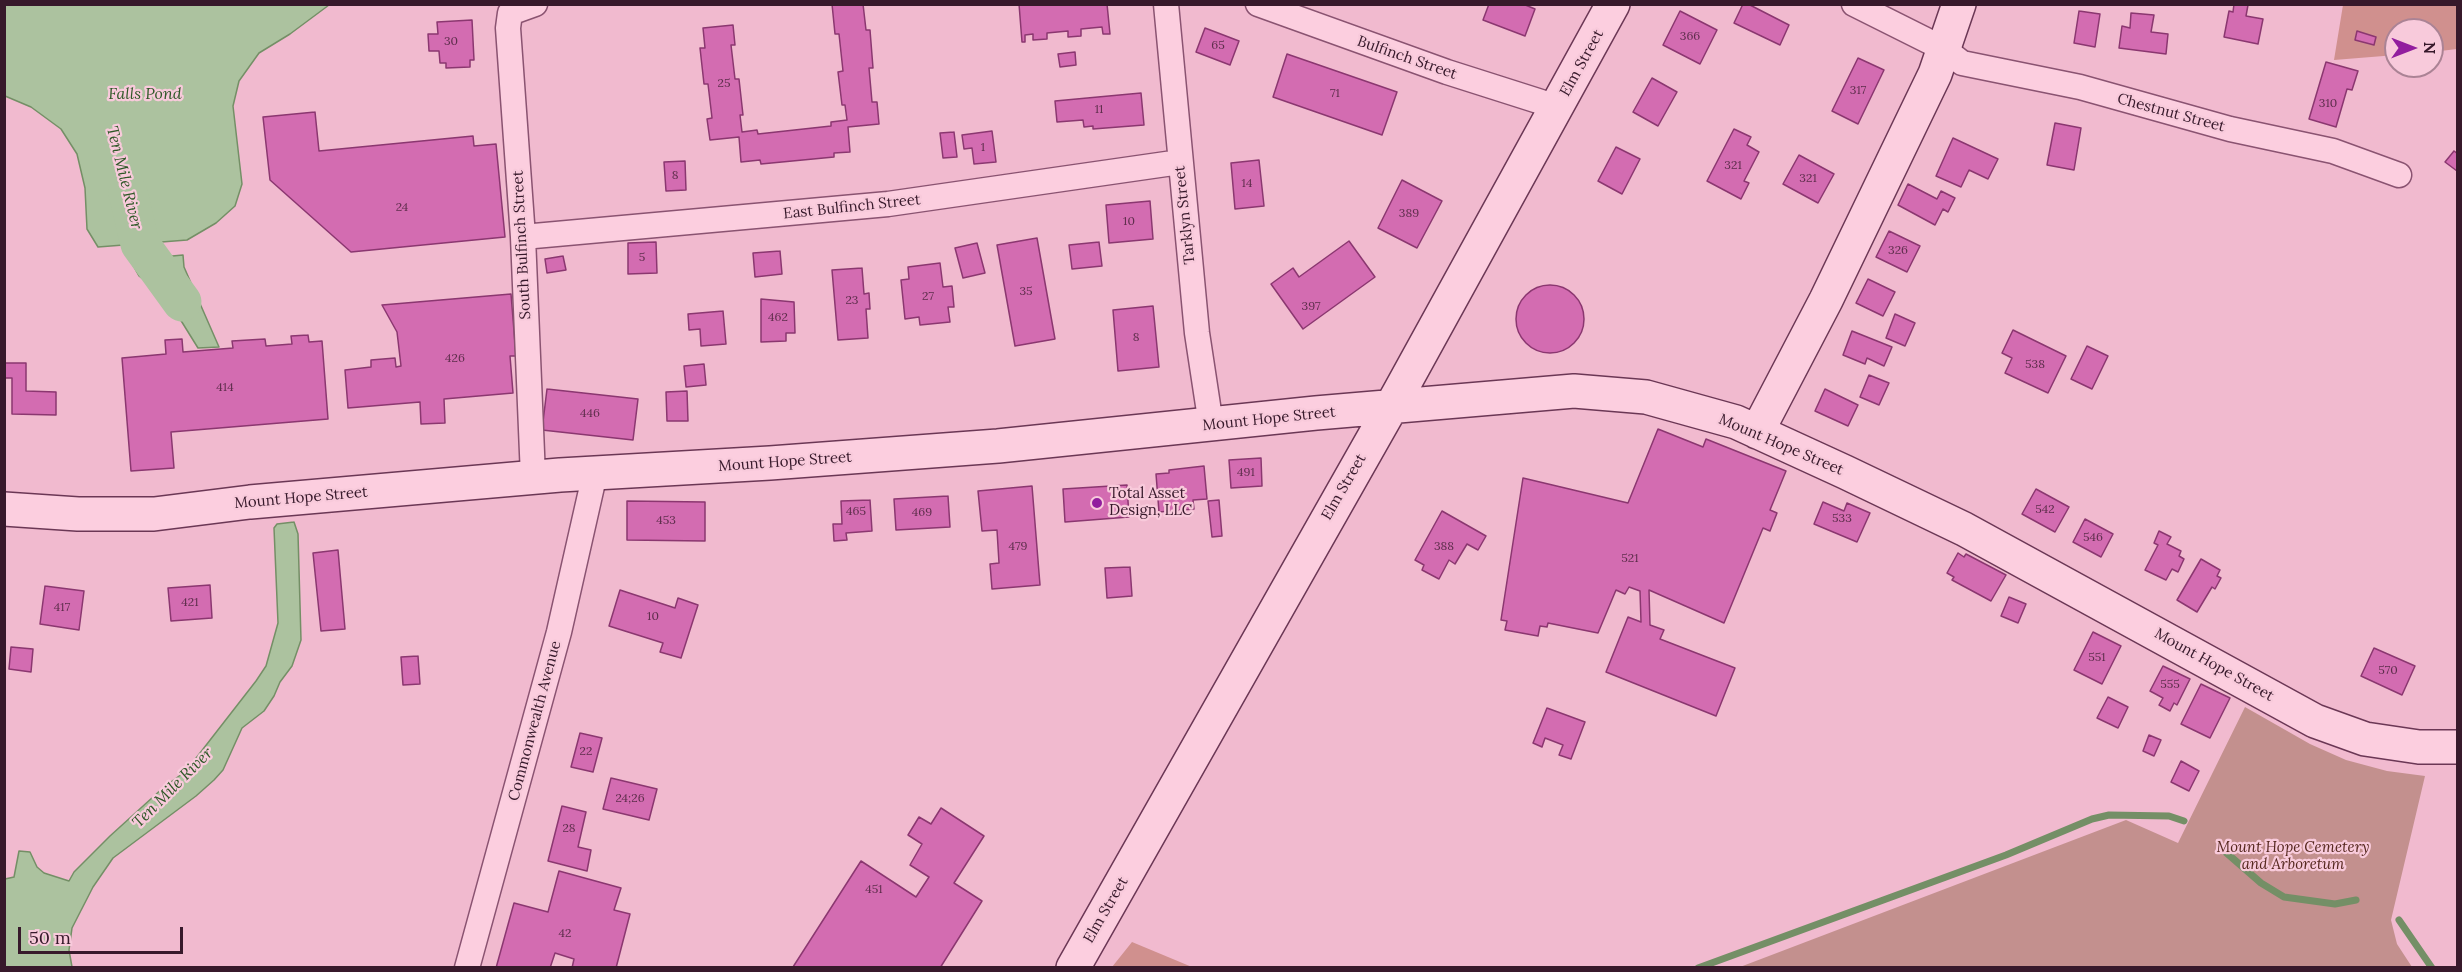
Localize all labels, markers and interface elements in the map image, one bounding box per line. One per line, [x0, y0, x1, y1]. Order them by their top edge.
north arrow [2384, 18, 2444, 78]
street label: Elm Street [1556, 27, 1608, 99]
house number: 366 [1680, 30, 1700, 44]
street label: Bulfinch Street [1355, 33, 1459, 83]
house number: 30 [444, 35, 458, 49]
house number: 65 [1211, 39, 1225, 53]
text: N [2420, 42, 2440, 54]
house number: 25 [718, 77, 730, 91]
water label: Falls Pond [108, 84, 182, 104]
house number: 317 [1850, 84, 1866, 98]
house number: 71 [1330, 87, 1340, 101]
street label: Chestnut Street [2115, 90, 2227, 136]
house number: 310 [2319, 97, 2337, 111]
house number: 11 [1095, 103, 1103, 117]
water label: Ten Mile River [102, 124, 146, 232]
house number: 1 [981, 141, 985, 155]
house number: 321 [1724, 159, 1742, 173]
street label: Tarklyn Street [1171, 165, 1199, 265]
house number: 8 [672, 169, 678, 183]
street label: South Bulfinch Street [509, 170, 535, 320]
house number: 321 [1799, 172, 1817, 186]
house number: 14 [1242, 177, 1252, 191]
street label: East Bulfinch Street [782, 191, 922, 223]
house number: 24 [396, 201, 408, 215]
house number: 389 [1399, 207, 1419, 221]
house number: 10 [1123, 215, 1135, 229]
house number: 326 [1888, 244, 1908, 258]
house number: 5 [639, 251, 645, 265]
house number: 35 [1019, 285, 1033, 299]
house number: 27 [922, 290, 934, 304]
house number: 23 [846, 294, 858, 308]
house number: 397 [1302, 300, 1320, 314]
house number: 462 [768, 311, 788, 325]
house number: 8 [1133, 331, 1139, 345]
house number: 426 [445, 352, 465, 366]
house number: 538 [2025, 358, 2045, 372]
house number: 414 [216, 381, 234, 395]
street label: Mount Hope Street [1202, 403, 1336, 435]
house number: 446 [580, 407, 600, 421]
street label: Mount Hope Street [1716, 411, 1846, 479]
street label: Mount Hope Street [718, 448, 852, 476]
street label: Elm Street [1318, 451, 1370, 523]
house number: 491 [1237, 466, 1255, 480]
street label: Mount Hope Street [234, 483, 368, 513]
place label: Total Asset Design, LLC [1109, 485, 1192, 520]
marker: Total Asset Design, LLC [1090, 496, 1104, 510]
house number: 542 [2035, 503, 2055, 517]
house number: 465 [846, 505, 866, 519]
house number: 469 [912, 506, 932, 520]
house number: 533 [1832, 512, 1852, 526]
house number: 453 [656, 514, 676, 528]
house number: 546 [2083, 531, 2103, 545]
house number: 479 [1009, 540, 1027, 554]
house number: 388 [1434, 540, 1454, 554]
house number: 521 [1621, 552, 1639, 566]
house number: 421 [181, 596, 199, 610]
house number: 417 [54, 601, 70, 615]
house number: 10 [647, 610, 659, 624]
street label: Mount Hope Street [2151, 625, 2277, 705]
street label: Commonwealth Avenue [505, 639, 565, 803]
house number: 551 [2088, 651, 2106, 665]
house number: 570 [2378, 664, 2398, 678]
house number: 555 [2160, 678, 2180, 692]
water label: Ten Mile River [129, 744, 217, 832]
house number: 22 [580, 745, 592, 759]
house number: 24;26 [615, 792, 645, 806]
house number: 28 [562, 822, 576, 836]
park label: Mount Hope Cemetery and Arboretum [2217, 839, 2369, 874]
street label: Elm Street [1080, 874, 1132, 946]
house number: 451 [865, 883, 883, 897]
scale bar [21, 915, 186, 953]
text: 50 m [29, 926, 71, 949]
house number: 42 [559, 927, 571, 941]

